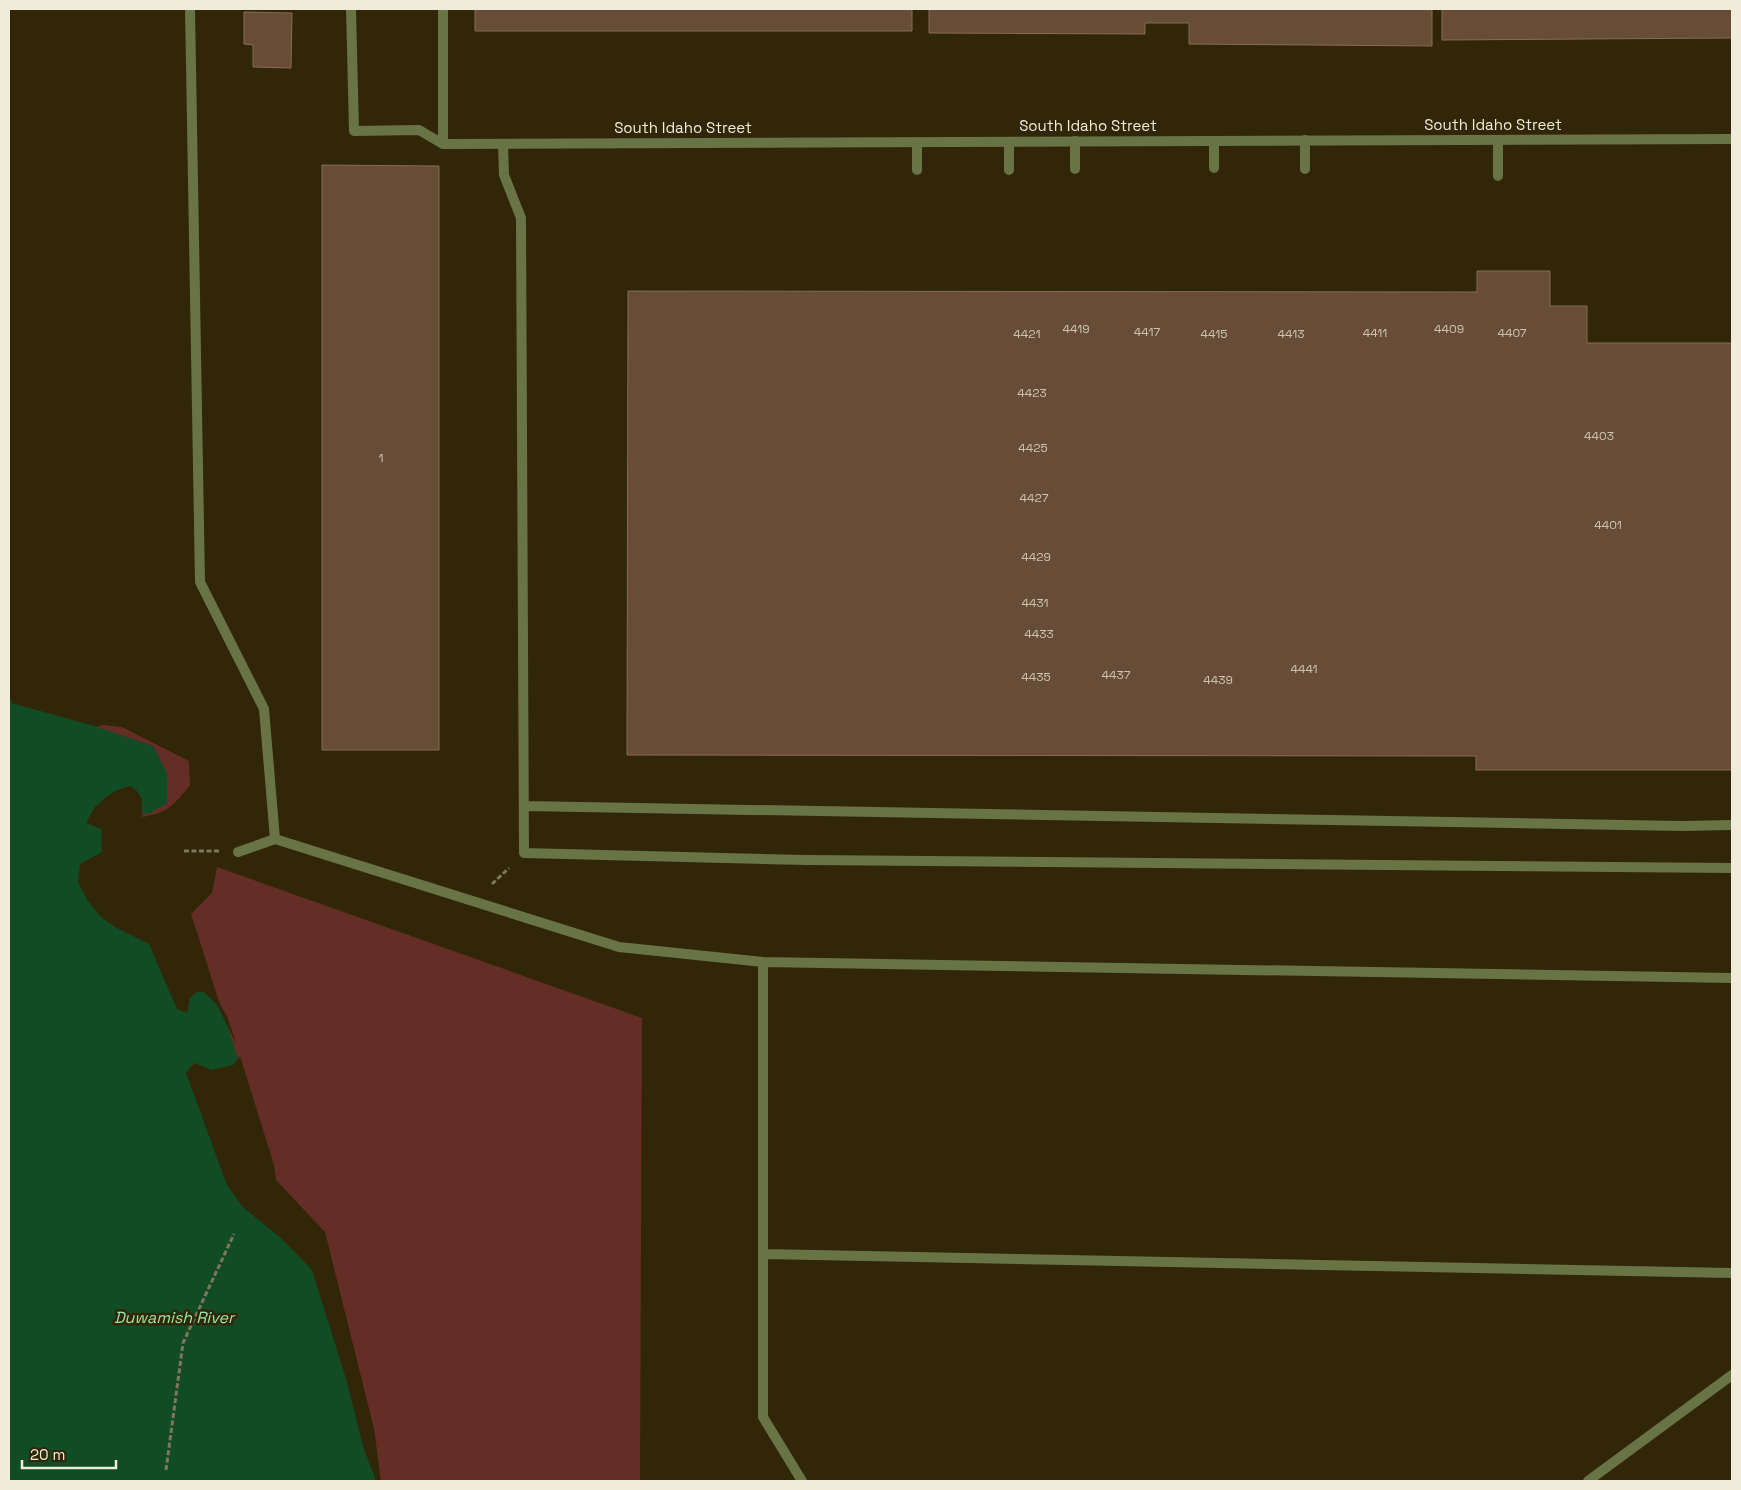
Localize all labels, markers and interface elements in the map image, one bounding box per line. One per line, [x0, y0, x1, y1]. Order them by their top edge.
street label: South Idaho Street [1424, 115, 1562, 134]
street label: South Idaho Street [1019, 116, 1157, 135]
street label: South Idaho Street [614, 118, 752, 137]
house number: 4419 [1062, 321, 1090, 337]
house number: 4409 [1434, 321, 1464, 337]
house number: 4417 [1134, 324, 1160, 340]
house number: 4411 [1363, 325, 1387, 341]
house number: 4407 [1497, 325, 1527, 341]
house number: 4421 [1013, 326, 1041, 342]
house number: 4415 [1201, 326, 1227, 342]
house number: 4413 [1278, 326, 1304, 342]
house number: 4423 [1017, 385, 1047, 401]
house number: 4403 [1584, 428, 1614, 444]
house number: 4425 [1018, 440, 1048, 456]
house number: 1 [378, 450, 384, 466]
house number: 4427 [1020, 490, 1049, 506]
house number: 4401 [1594, 517, 1622, 533]
house number: 4429 [1021, 549, 1051, 565]
house number: 4431 [1021, 595, 1049, 611]
house number: 4433 [1024, 626, 1054, 642]
house number: 4441 [1290, 661, 1318, 677]
house number: 4437 [1101, 667, 1131, 683]
house number: 4435 [1021, 669, 1051, 685]
house number: 4439 [1203, 672, 1233, 688]
water label: Duwamish River [114, 1307, 236, 1328]
scale bar [22, 1438, 116, 1470]
text: 20 m [30, 1445, 65, 1464]

